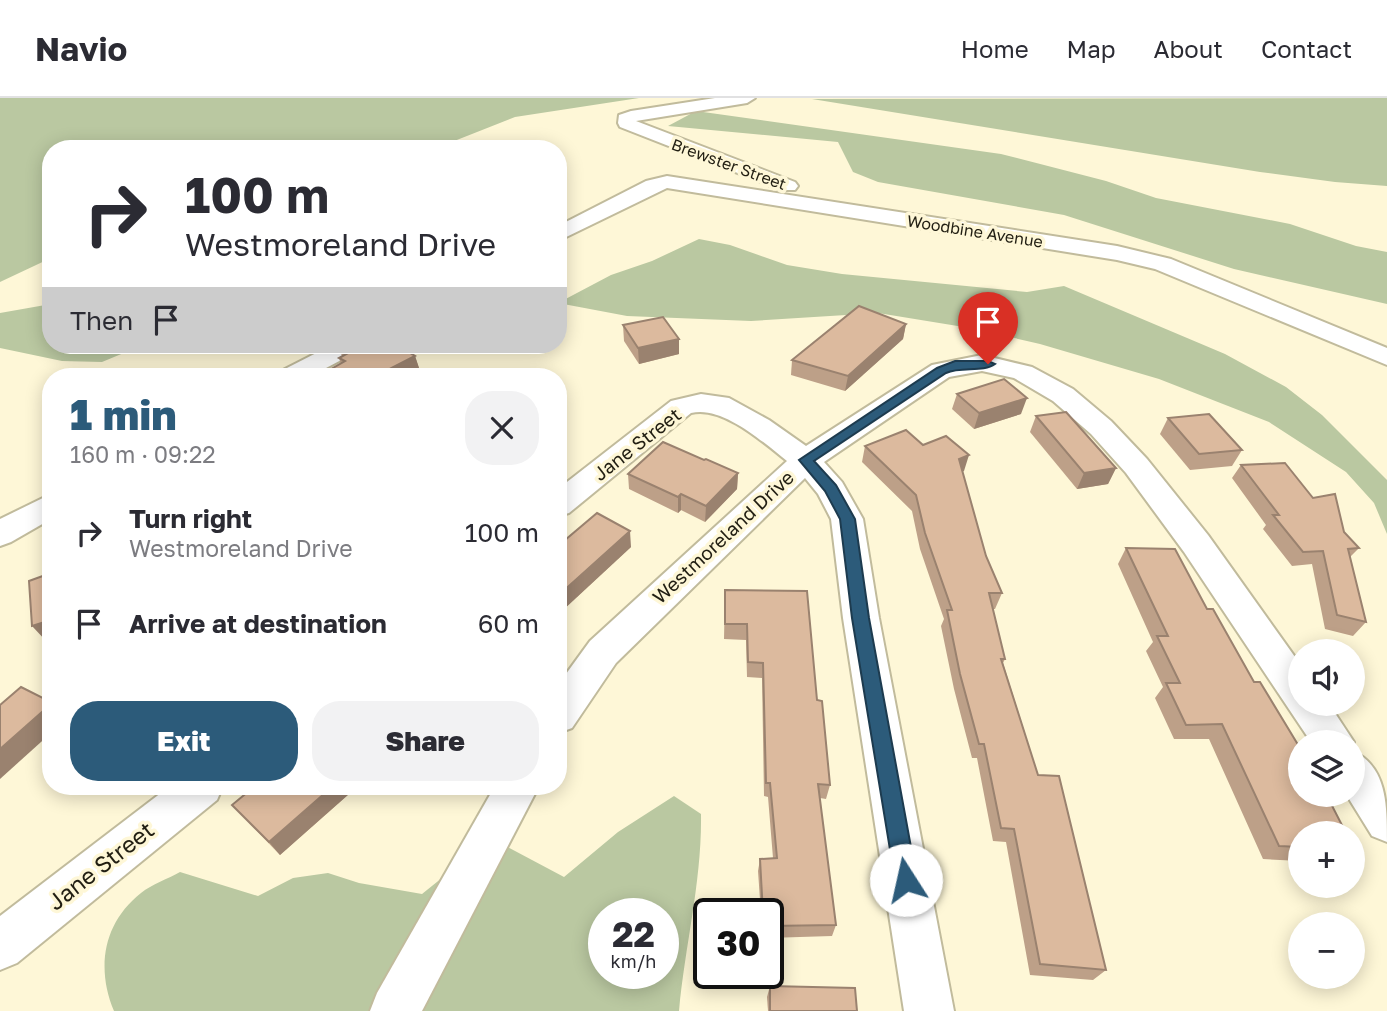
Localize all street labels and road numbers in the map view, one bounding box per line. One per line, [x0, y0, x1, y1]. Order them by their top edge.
street label: Brewster Street [669, 134, 789, 194]
street label: Woodbine Avenue [906, 210, 1044, 252]
street label: Jane Street [588, 402, 685, 485]
street label: Westmoreland Drive [647, 465, 798, 608]
street label: Jane Street [42, 815, 159, 915]

